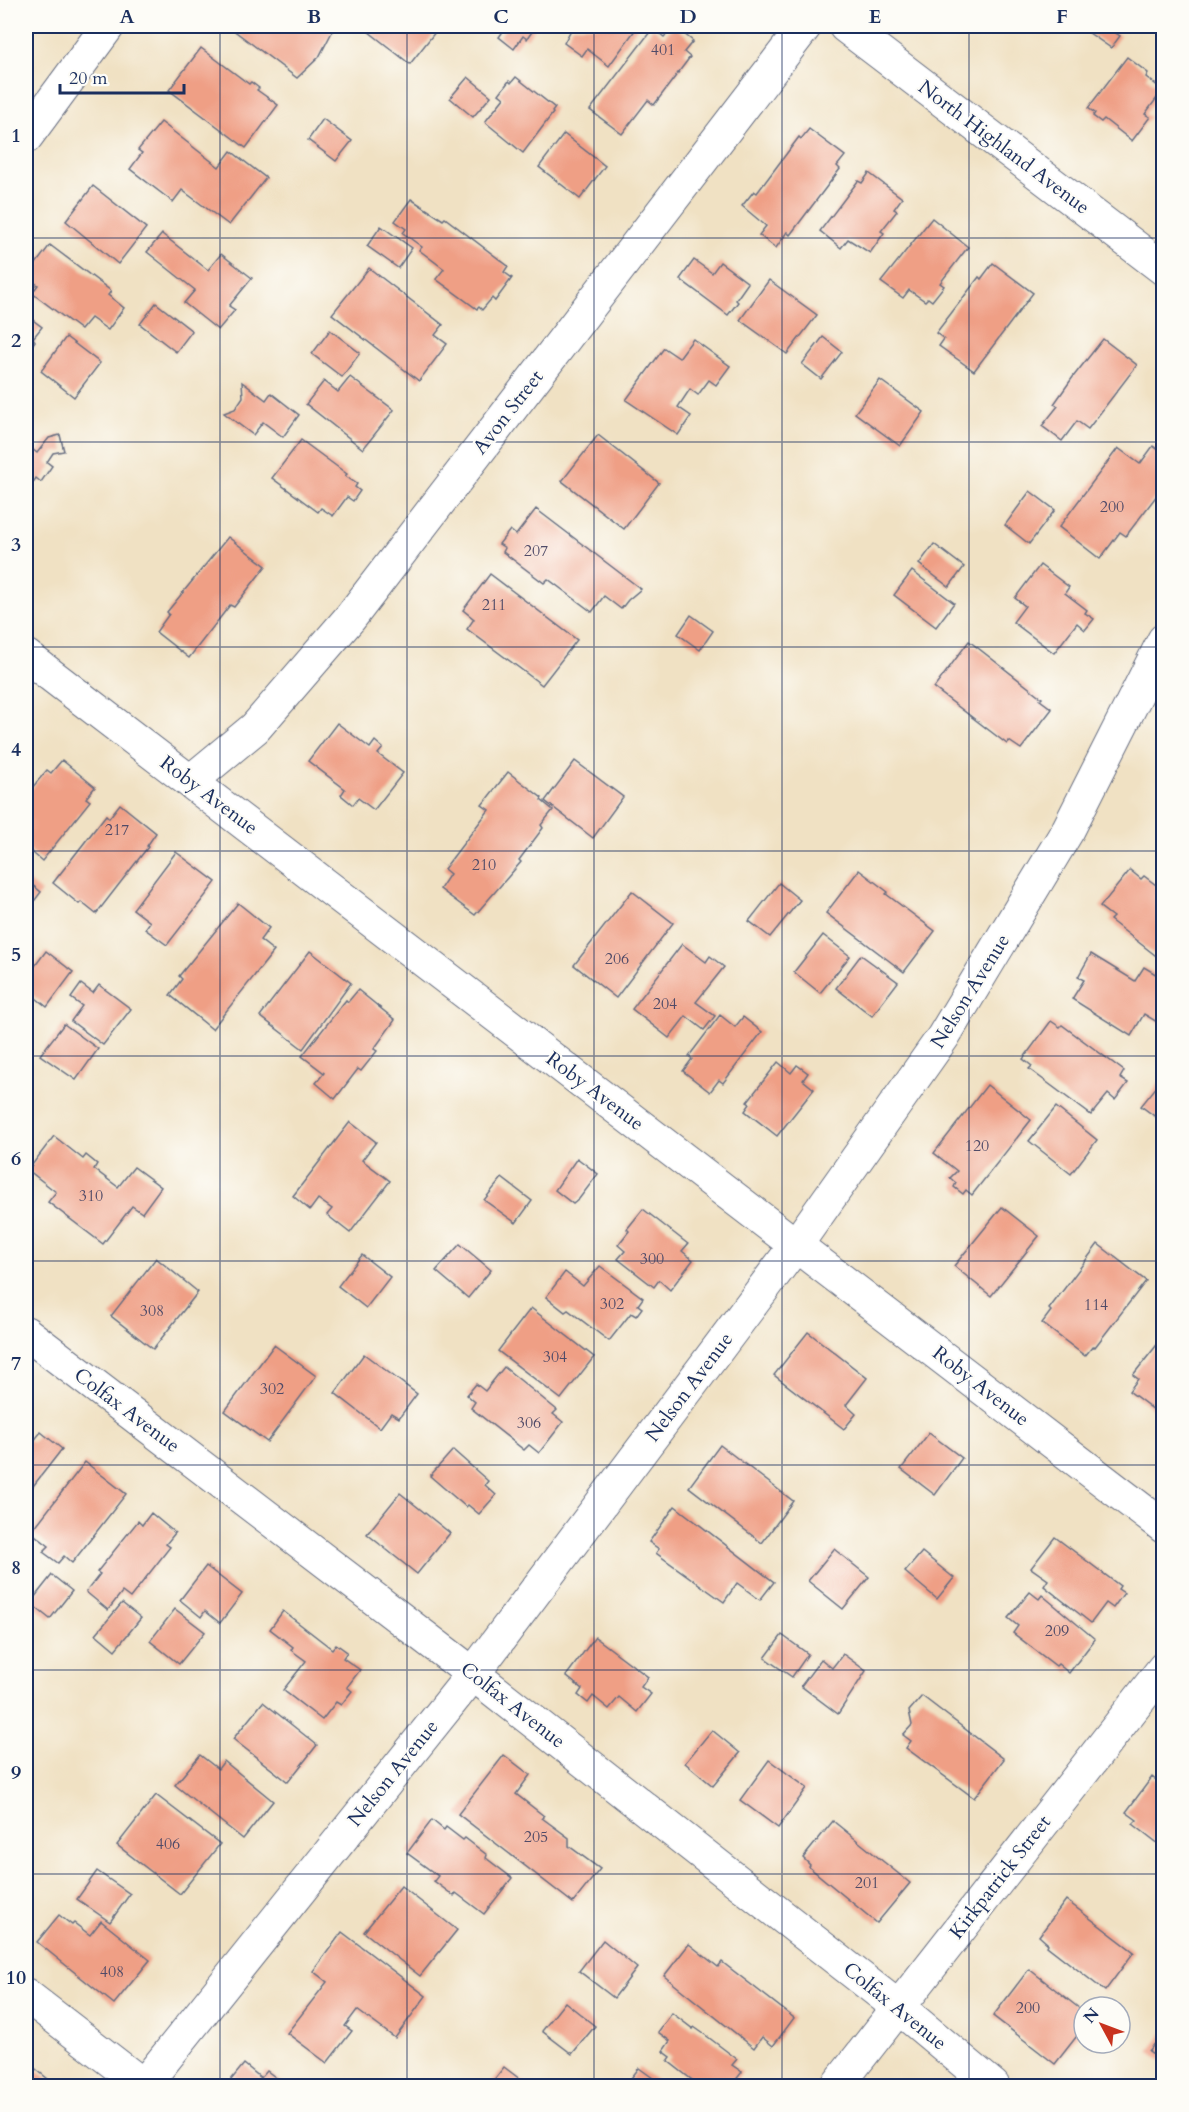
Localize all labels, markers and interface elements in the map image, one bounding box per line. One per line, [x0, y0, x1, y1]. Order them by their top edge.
text: A [119, 3, 135, 30]
text: B [307, 3, 321, 30]
text: C [493, 3, 509, 30]
text: D [679, 3, 697, 30]
text: E [869, 3, 881, 30]
text: F [1056, 3, 1068, 30]
house number: 401 [651, 39, 675, 61]
scale bar [60, 57, 184, 95]
text: 20 m [69, 66, 108, 91]
street label: North Highland Avenue [913, 74, 1095, 220]
text: 1 [11, 122, 21, 149]
text: 2 [11, 327, 21, 354]
street label: Avon Street [467, 364, 550, 460]
house number: 200 [1100, 496, 1124, 518]
text: 3 [11, 531, 21, 558]
house number: 207 [524, 540, 548, 562]
house number: 211 [482, 594, 506, 616]
text: 4 [11, 736, 21, 763]
street label: Roby Avenue [154, 749, 264, 841]
house number: 217 [105, 819, 129, 841]
house number: 210 [472, 854, 496, 876]
street label: Nelson Avenue [924, 929, 1016, 1053]
text: 5 [11, 941, 21, 968]
house number: 206 [605, 948, 629, 970]
house number: 204 [653, 993, 677, 1015]
street label: Roby Avenue [540, 1045, 650, 1137]
house number: 120 [965, 1135, 989, 1157]
text: 6 [11, 1145, 21, 1172]
house number: 310 [79, 1185, 103, 1207]
house number: 300 [640, 1248, 664, 1270]
house number: 302 [600, 1293, 624, 1315]
house number: 114 [1084, 1294, 1108, 1316]
house number: 308 [140, 1300, 164, 1322]
street label: Nelson Avenue [639, 1327, 739, 1447]
street label: Roby Avenue [927, 1340, 1035, 1432]
house number: 304 [543, 1346, 567, 1368]
text: 7 [11, 1350, 21, 1377]
street label: Colfax Avenue [69, 1361, 185, 1459]
house number: 302 [260, 1378, 284, 1400]
house number: 306 [517, 1412, 541, 1434]
text: 8 [11, 1554, 21, 1581]
house number: 209 [1045, 1620, 1069, 1642]
street label: Colfax Avenue [455, 1656, 571, 1754]
street label: Nelson Avenue [341, 1714, 445, 1832]
text: 9 [11, 1759, 21, 1786]
street label: Kirkpatrick Street [943, 1809, 1057, 1945]
house number: 205 [524, 1826, 548, 1848]
house number: 406 [156, 1833, 180, 1855]
house number: 201 [855, 1872, 879, 1894]
street label: Colfax Avenue [838, 1956, 952, 2056]
house number: 408 [100, 1961, 124, 1983]
text: 10 [6, 1964, 26, 1991]
north arrow [1072, 1995, 1132, 2055]
house number: 200 [1016, 1997, 1040, 2019]
text: N [1079, 2003, 1104, 2028]

